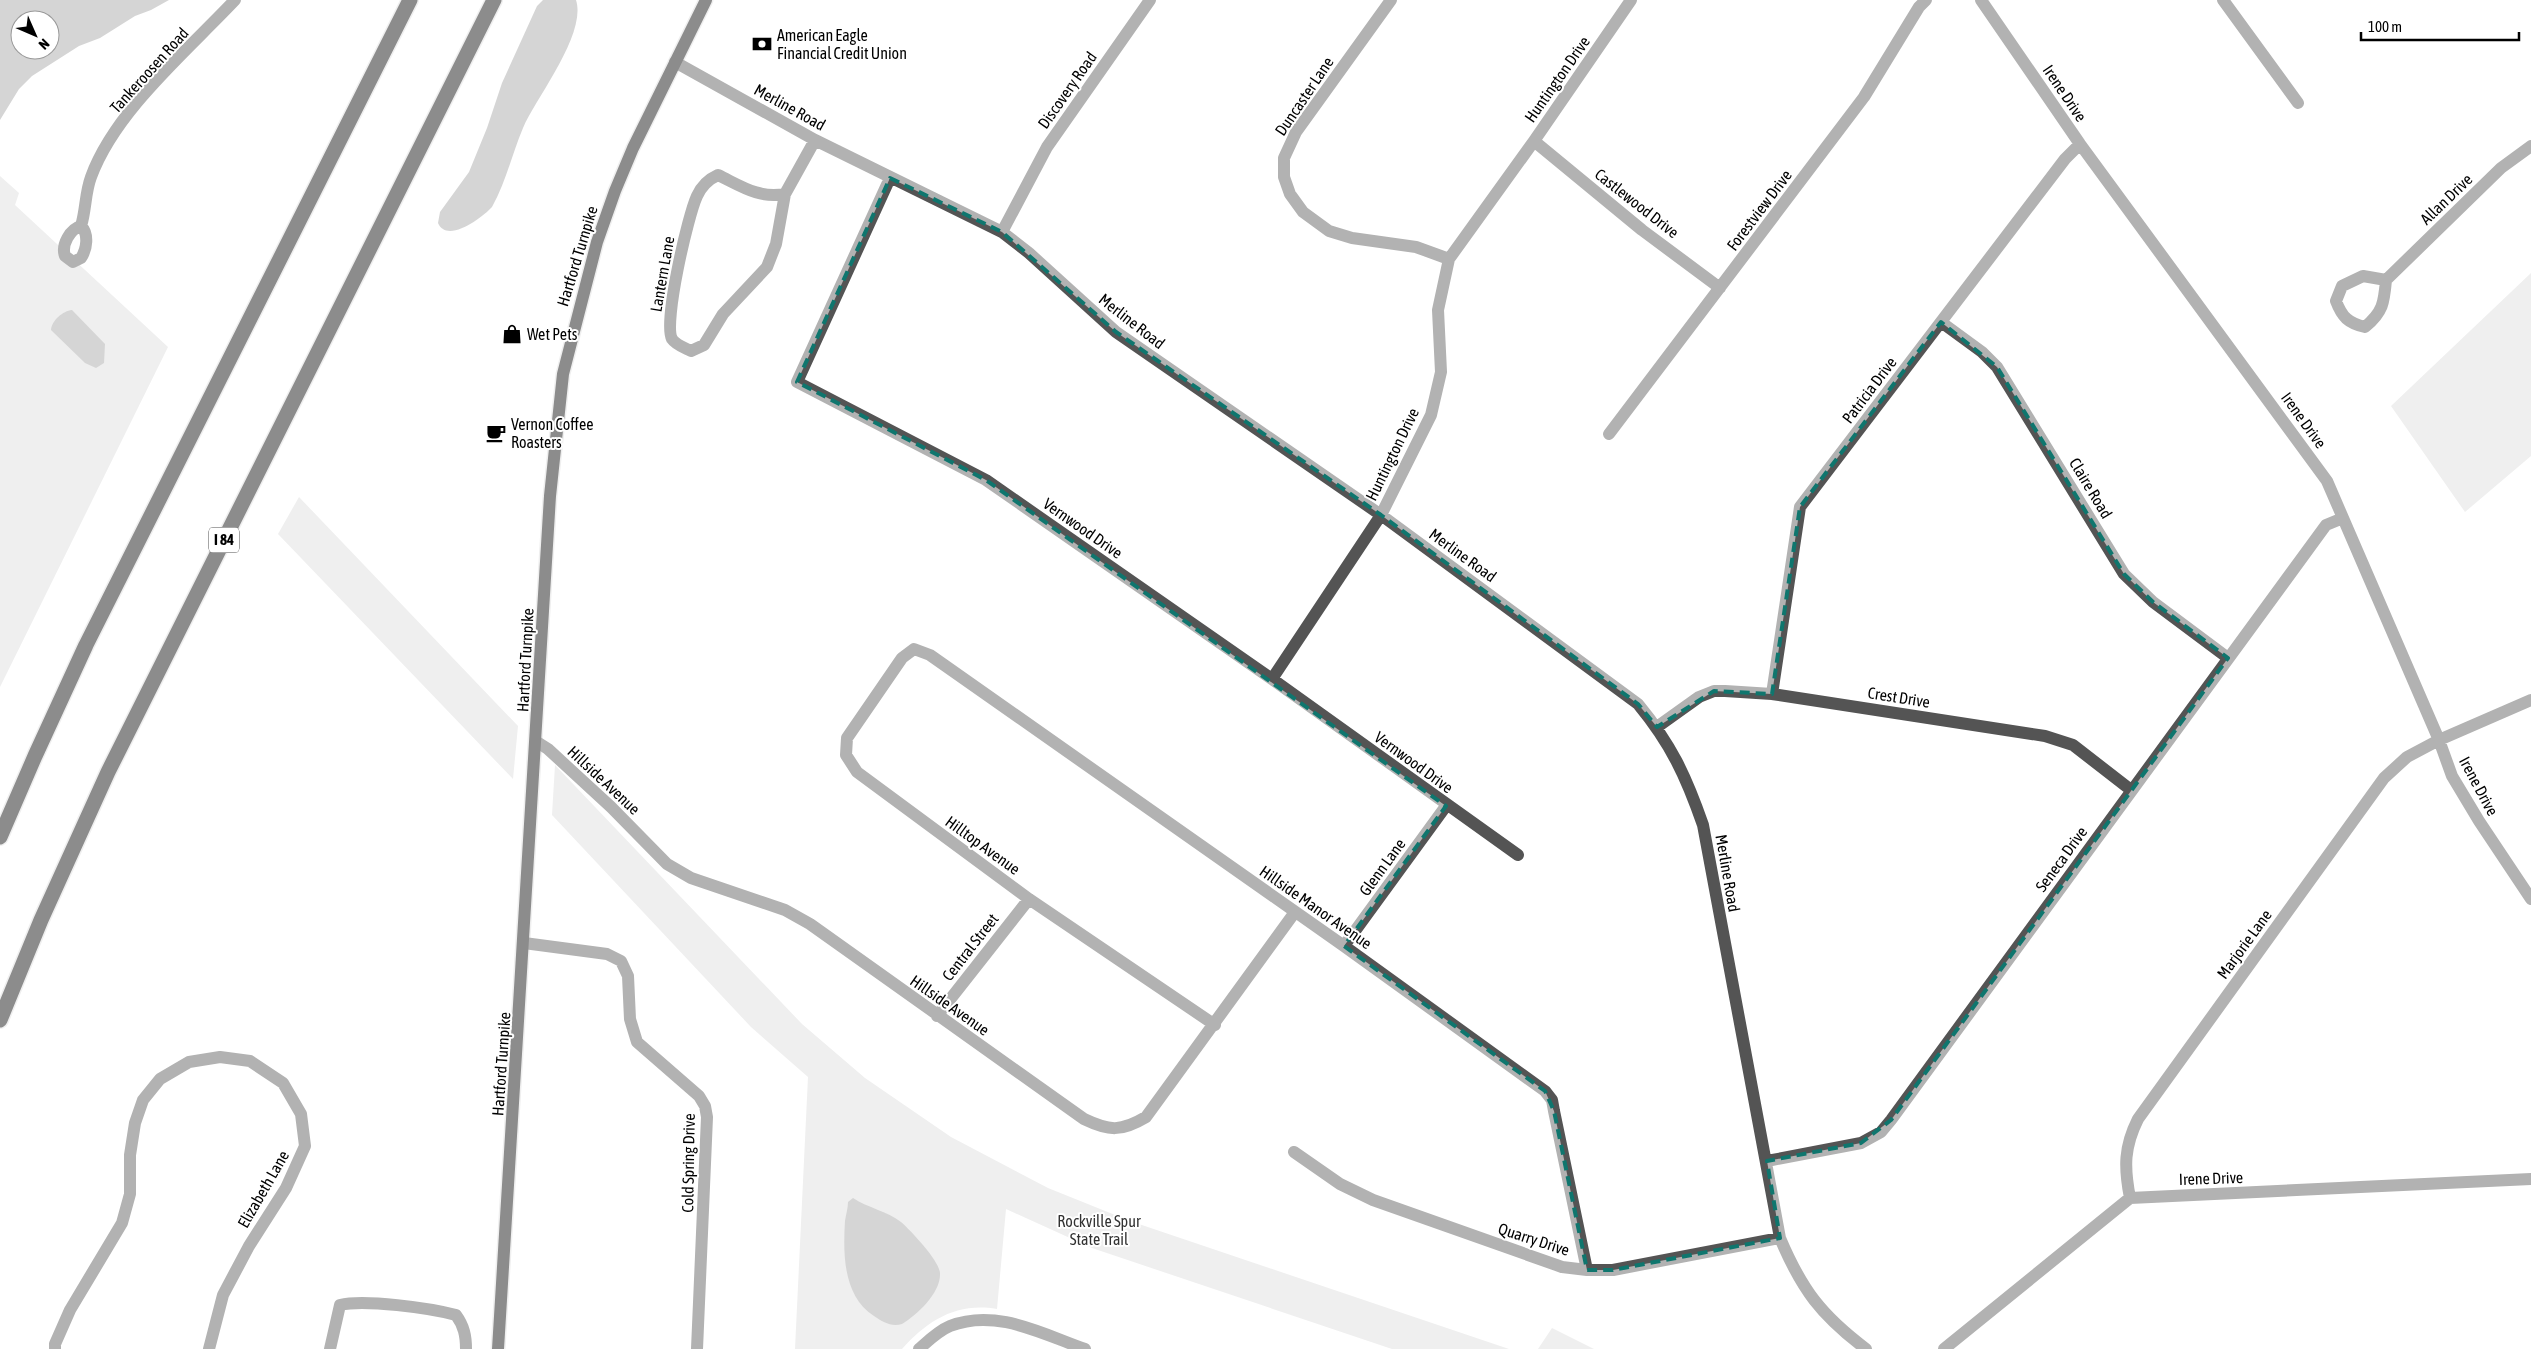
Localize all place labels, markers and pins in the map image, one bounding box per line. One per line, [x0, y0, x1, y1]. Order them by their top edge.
place label: American Eagle Financial Credit Union [777, 26, 907, 62]
bank icon: American Eagle Financial Credit Union [751, 33, 773, 55]
shop icon: Wet Pets [501, 323, 523, 345]
place label: Wet Pets [527, 325, 578, 343]
place label: Vernon Coffee Roasters [511, 415, 593, 451]
cafe icon: Vernon Coffee Roasters [485, 422, 507, 444]

